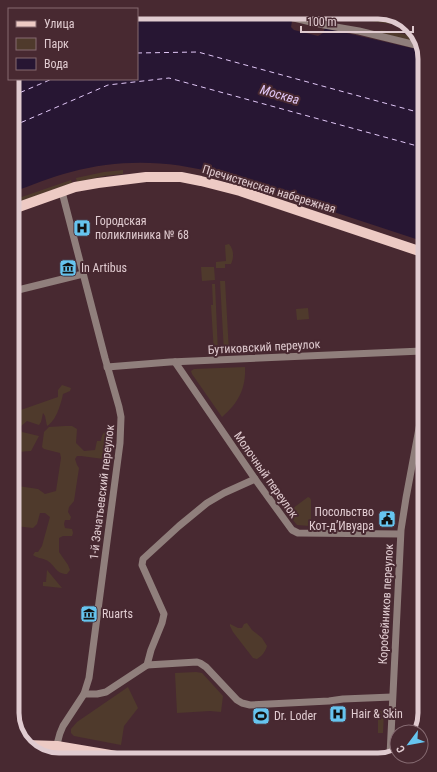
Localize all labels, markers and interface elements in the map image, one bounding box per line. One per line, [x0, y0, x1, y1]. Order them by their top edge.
legend [8, 8, 138, 80]
scale bar [301, 8, 413, 34]
text: 100 m [307, 15, 337, 29]
text: Улица [44, 17, 75, 31]
text: Парк [44, 37, 69, 51]
text: Вода [44, 57, 69, 71]
water label: Москва [259, 82, 301, 107]
street label: Пречистенская набережная [201, 162, 337, 216]
place label: Городская поликлиника № 68 [95, 214, 189, 242]
hospital icon: Городская поликлиника № 68 [72, 218, 92, 238]
museum icon: In Artibus [58, 258, 78, 278]
place label: In Artibus [81, 261, 127, 275]
street label: Бутиковский переулок [207, 337, 321, 357]
street label: 1-й Зачатьевский переулок [87, 424, 117, 560]
street label: Молочный переулок [231, 429, 301, 521]
place label: Посольство Кот-д’Ивуара [309, 505, 374, 533]
public building icon: Посольство Кот-д’Ивуара [377, 509, 397, 529]
street label: Коробейников переулок [376, 543, 396, 665]
museum icon: Ruarts [79, 604, 99, 624]
place label: Ruarts [102, 607, 133, 621]
hospital icon: Hair & Skin [328, 704, 348, 724]
sports icon: Dr. Loder [251, 706, 271, 726]
place label: Hair & Skin [351, 707, 403, 721]
place label: Dr. Loder [274, 709, 317, 723]
north arrow [389, 724, 429, 764]
text: С [394, 743, 408, 755]

